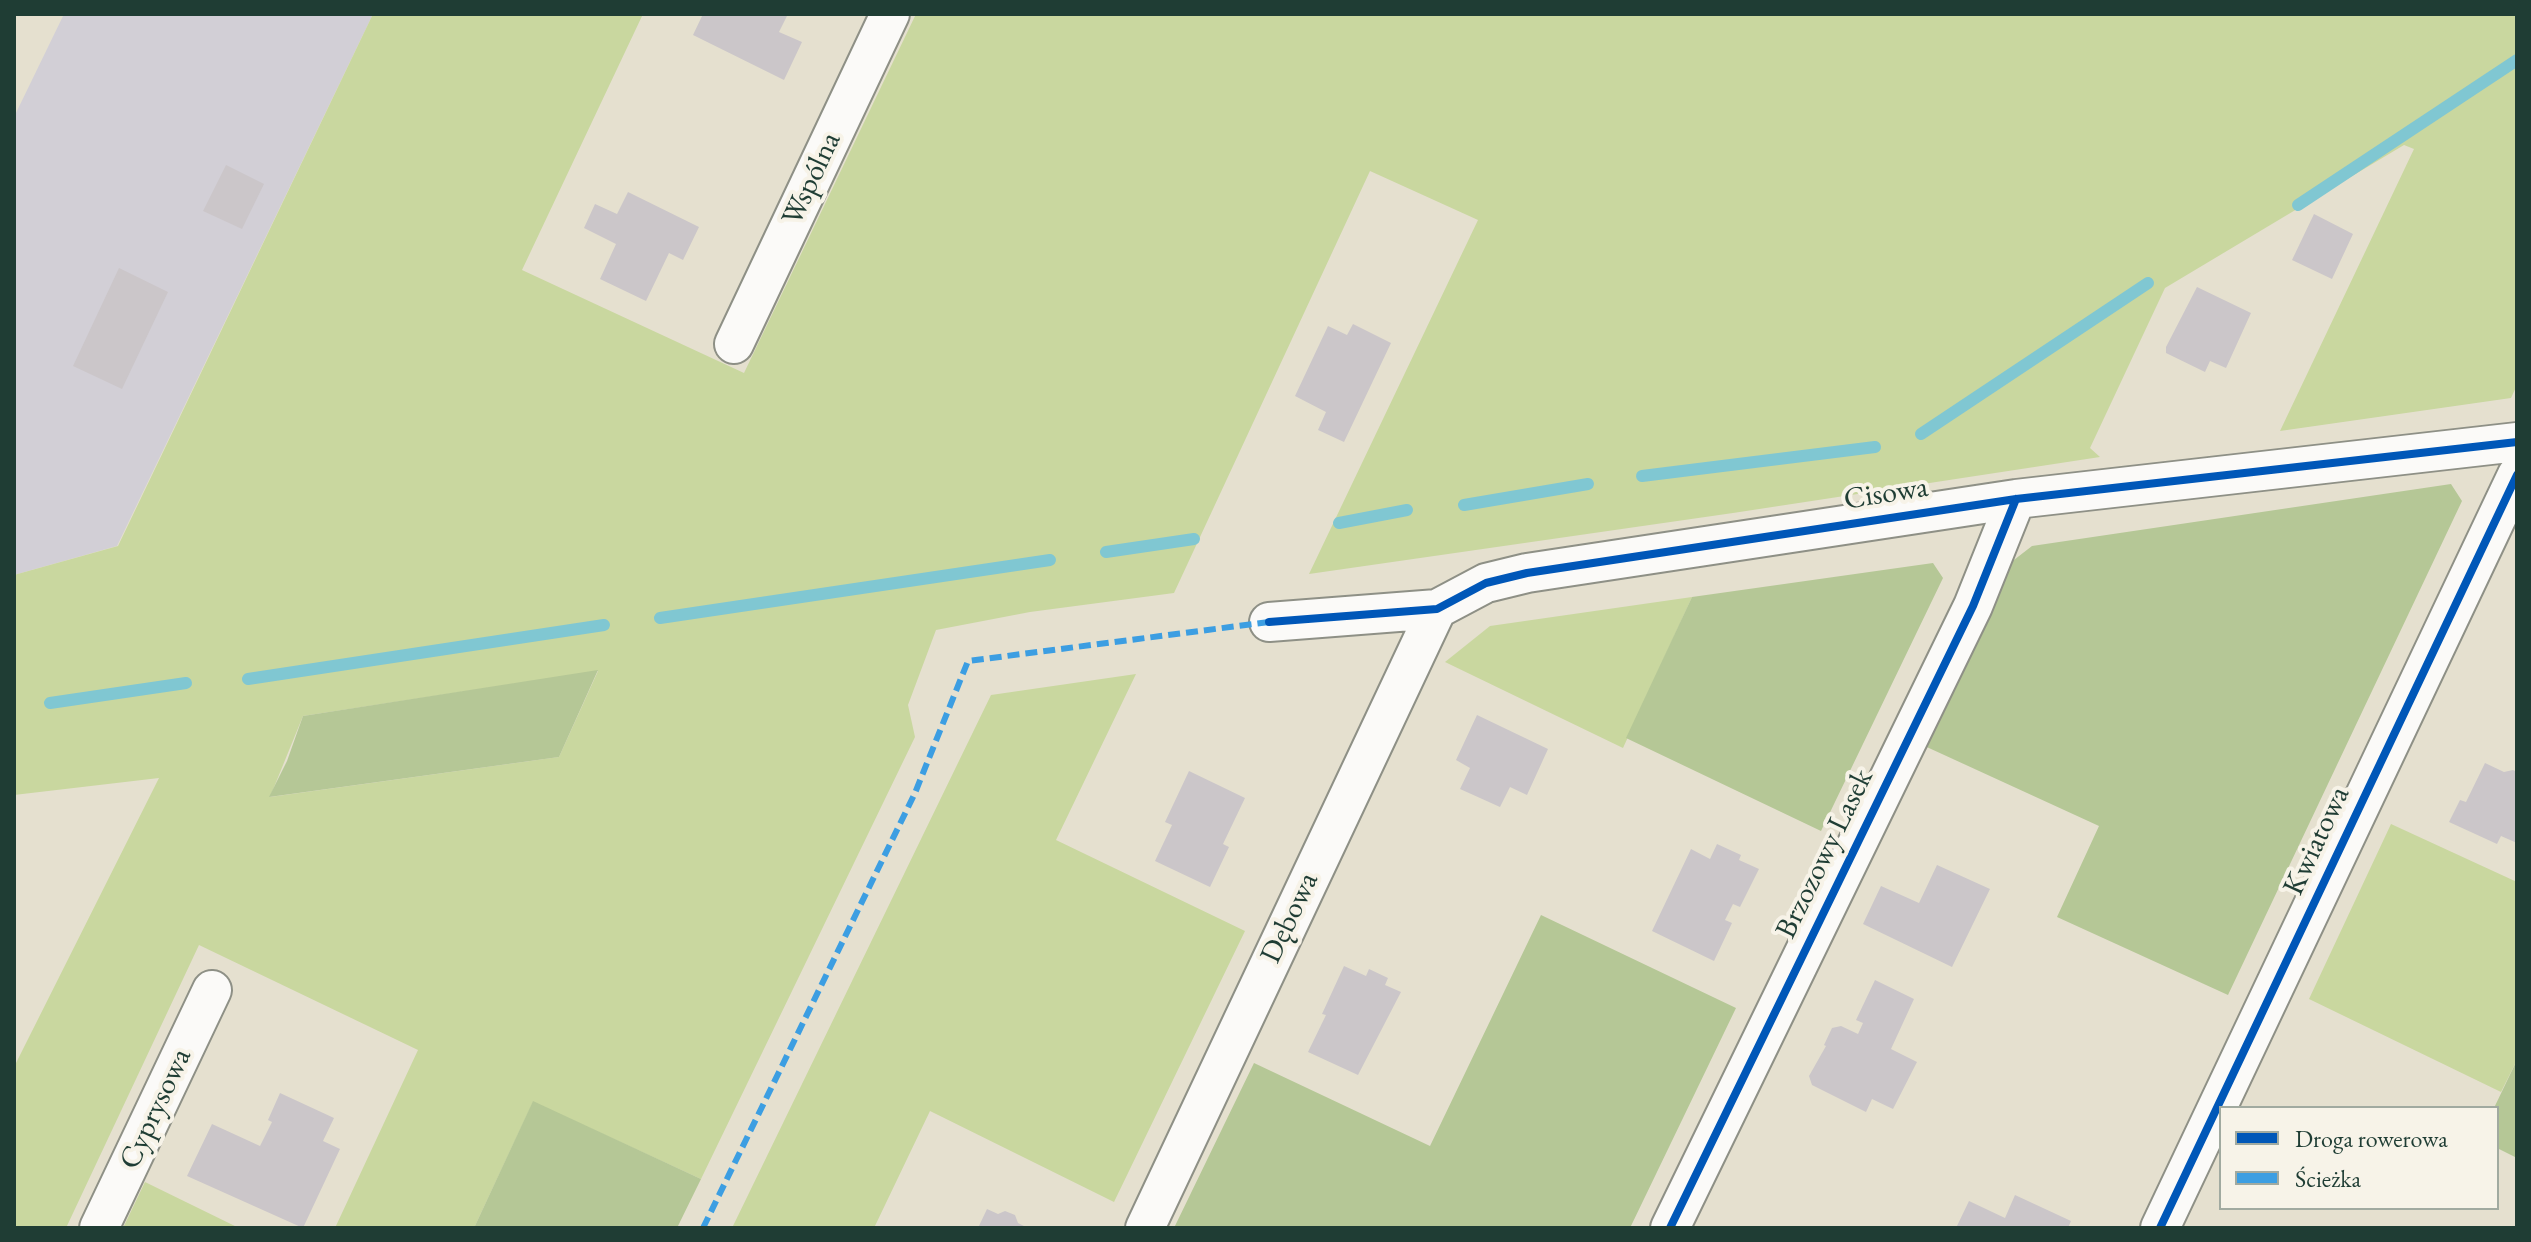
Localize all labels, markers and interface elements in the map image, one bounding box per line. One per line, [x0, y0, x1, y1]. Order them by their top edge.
street label: Wspólna [775, 127, 849, 231]
street label: Cisowa [1841, 470, 1931, 518]
street label: Brzozowy Lasek [1769, 764, 1881, 944]
street label: Kwiatowa [2276, 781, 2358, 901]
street label: Dębowa [1253, 867, 1327, 969]
street label: Cyprysowa [112, 1043, 200, 1175]
legend [2219, 1106, 2499, 1210]
text: Droga rowerowa [2295, 1123, 2448, 1154]
text: Ścieżka [2295, 1163, 2361, 1194]

